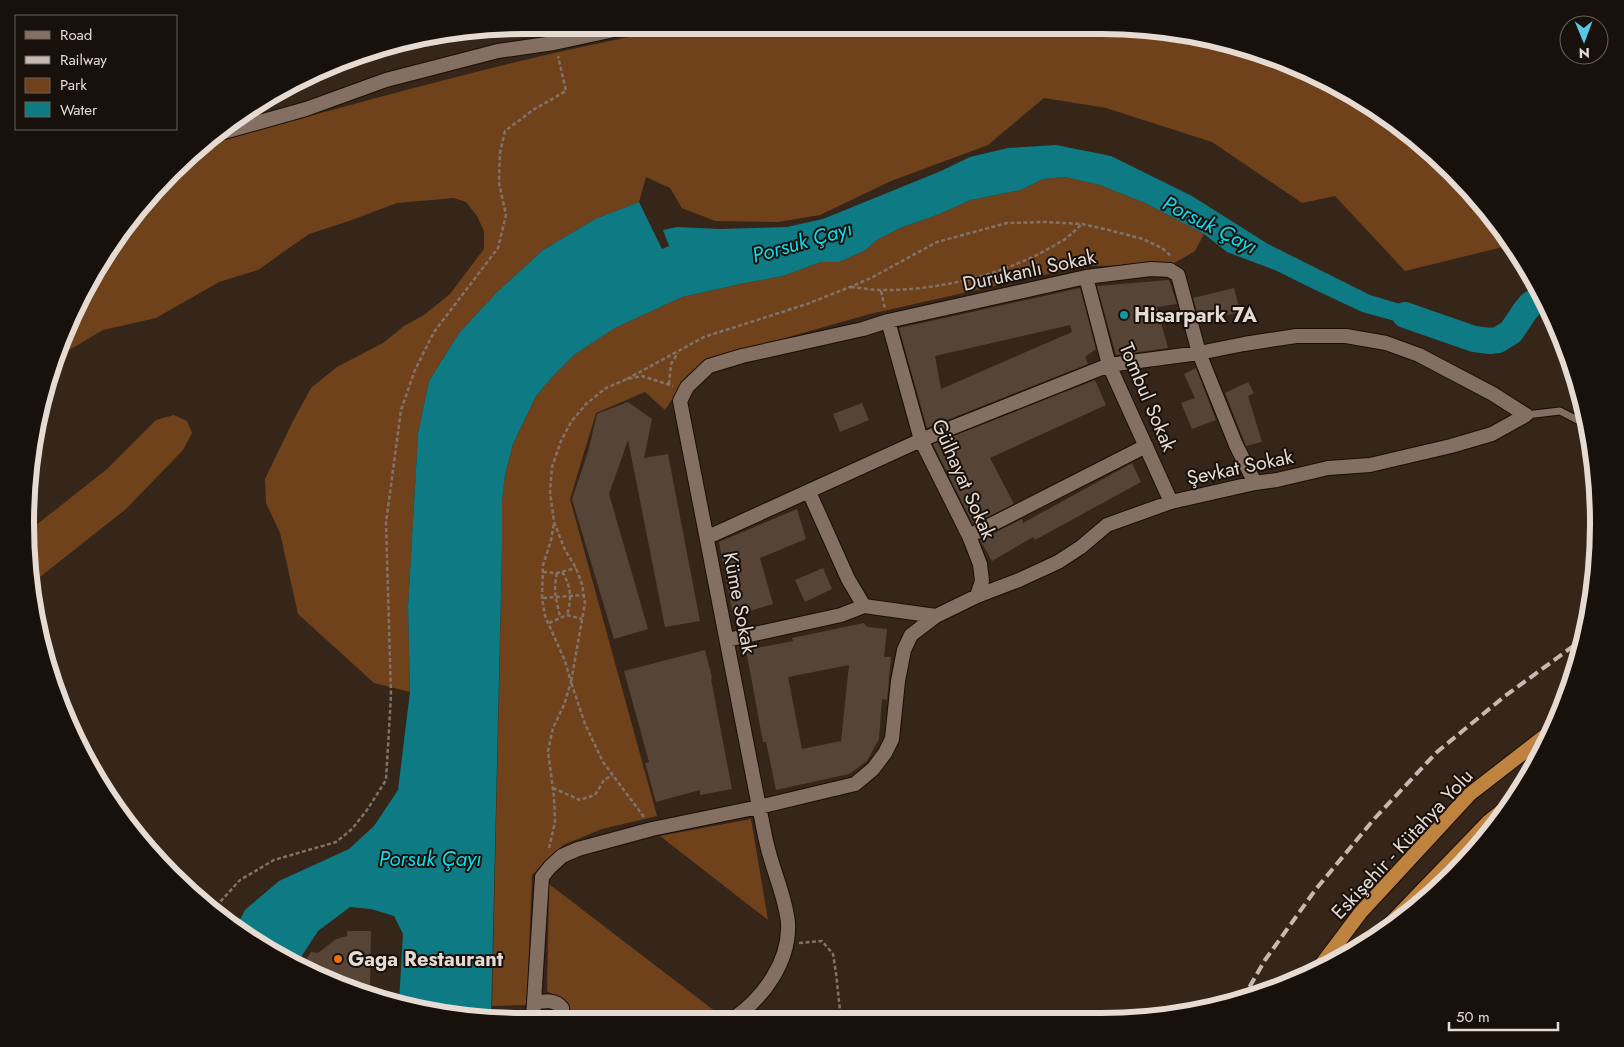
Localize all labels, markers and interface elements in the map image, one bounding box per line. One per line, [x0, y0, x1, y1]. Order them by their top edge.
legend [15, 15, 178, 130]
north arrow [1559, 15, 1609, 65]
text: Road [60, 24, 92, 46]
text: N [1578, 43, 1590, 63]
text: Railway [60, 49, 107, 71]
text: Park [60, 74, 87, 96]
text: Water [60, 99, 98, 121]
water label: Porsuk Çayı [1157, 188, 1263, 262]
water label: Porsuk Çayı [749, 213, 855, 271]
street label: Durukanlı Sokak [960, 242, 1098, 299]
place label: Hisarpark 7A [1134, 301, 1257, 330]
marker: Hisarpark 7A [1118, 309, 1130, 321]
street label: Tombul Sokak [1112, 338, 1184, 456]
street label: Gülhayat Sokak [924, 414, 1003, 544]
street label: Şevkat Sokak [1184, 442, 1296, 493]
street label: Küme Sokak [715, 550, 764, 657]
street label: Eskişehir - Kütahya Yolu [1325, 763, 1480, 926]
water label: Porsuk Çayı [379, 844, 481, 874]
place label: Gaga Restaurant [348, 945, 504, 974]
marker: Gaga Restaurant [332, 953, 344, 965]
scale bar [1449, 1000, 1558, 1032]
text: 50 m [1456, 1006, 1490, 1028]

